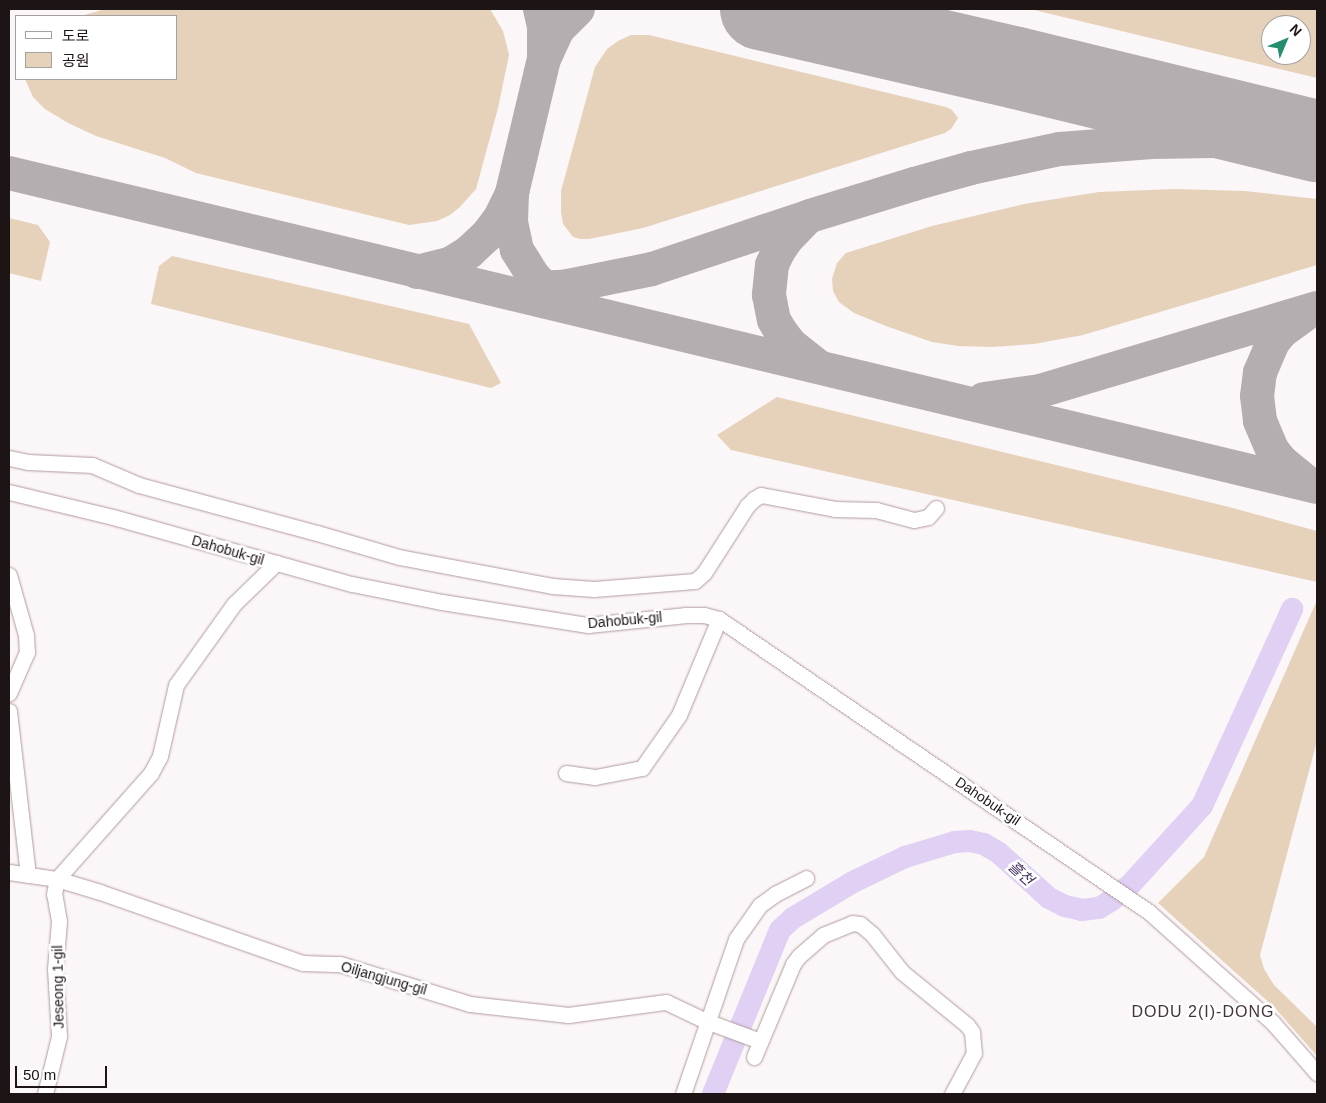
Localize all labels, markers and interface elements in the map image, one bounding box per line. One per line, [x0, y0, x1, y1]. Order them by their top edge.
legend [15, 15, 178, 80]
north arrow [1261, 15, 1311, 65]
text: N [1287, 21, 1305, 39]
text: 도로 [62, 27, 90, 44]
text: 공원 [62, 52, 90, 69]
street label: Dahobuk-gil [190, 532, 266, 568]
street label: Dahobuk-gil [587, 608, 663, 632]
street label: Dahobuk-gil [952, 773, 1024, 829]
water label: 흘천 [1005, 857, 1037, 889]
street label: Jeseong 1-gil [49, 945, 67, 1029]
street label: Oiljangjung-gil [339, 958, 429, 998]
district label: DODU 2(I)-DONG [1130, 1002, 1276, 1022]
scale bar [18, 1056, 110, 1088]
text: 50 m [23, 1066, 56, 1083]

